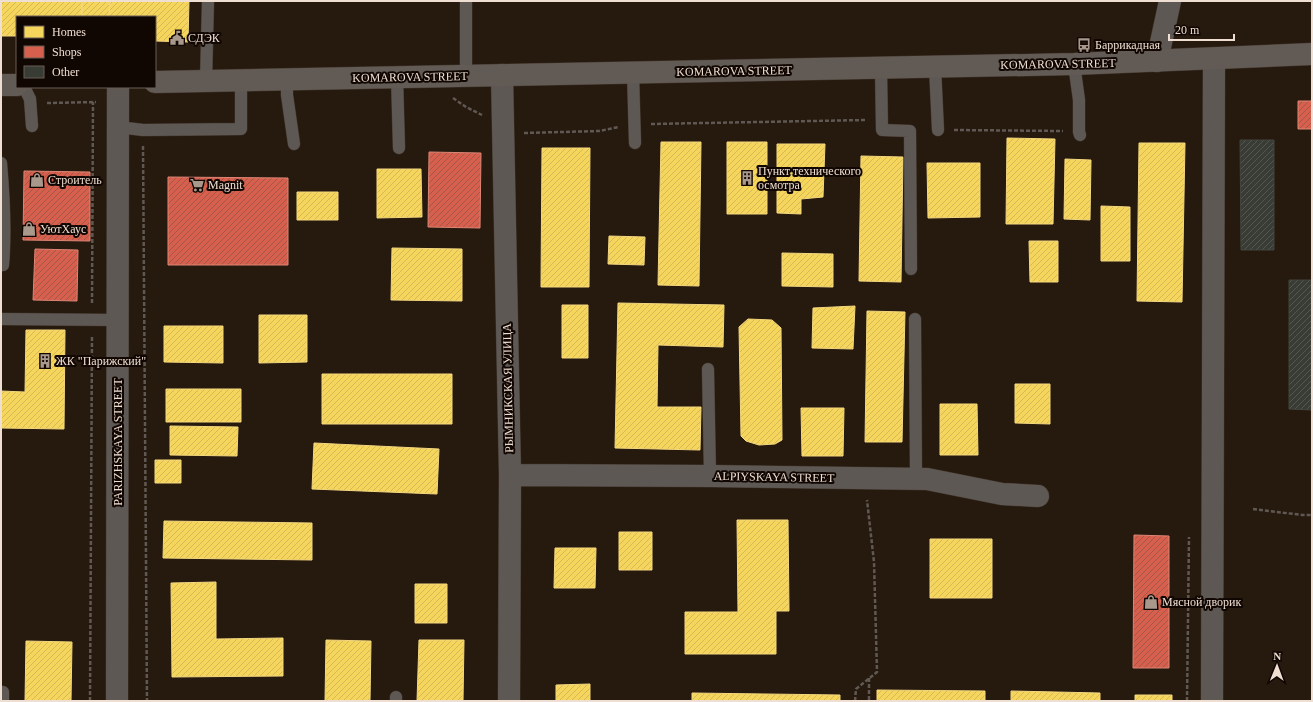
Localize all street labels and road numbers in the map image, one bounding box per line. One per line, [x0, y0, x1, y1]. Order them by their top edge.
street label: KOMAROVA STREET [1000, 56, 1117, 72]
street label: KOMAROVA STREET [676, 63, 793, 79]
street label: KOMAROVA STREET [352, 69, 469, 85]
street label: РЫМНИКСКАЯ УЛИЦА [500, 323, 516, 453]
street label: PARIZHSKAYA STREET [111, 378, 125, 506]
street label: ALPIYSKAYA STREET [714, 469, 835, 485]

